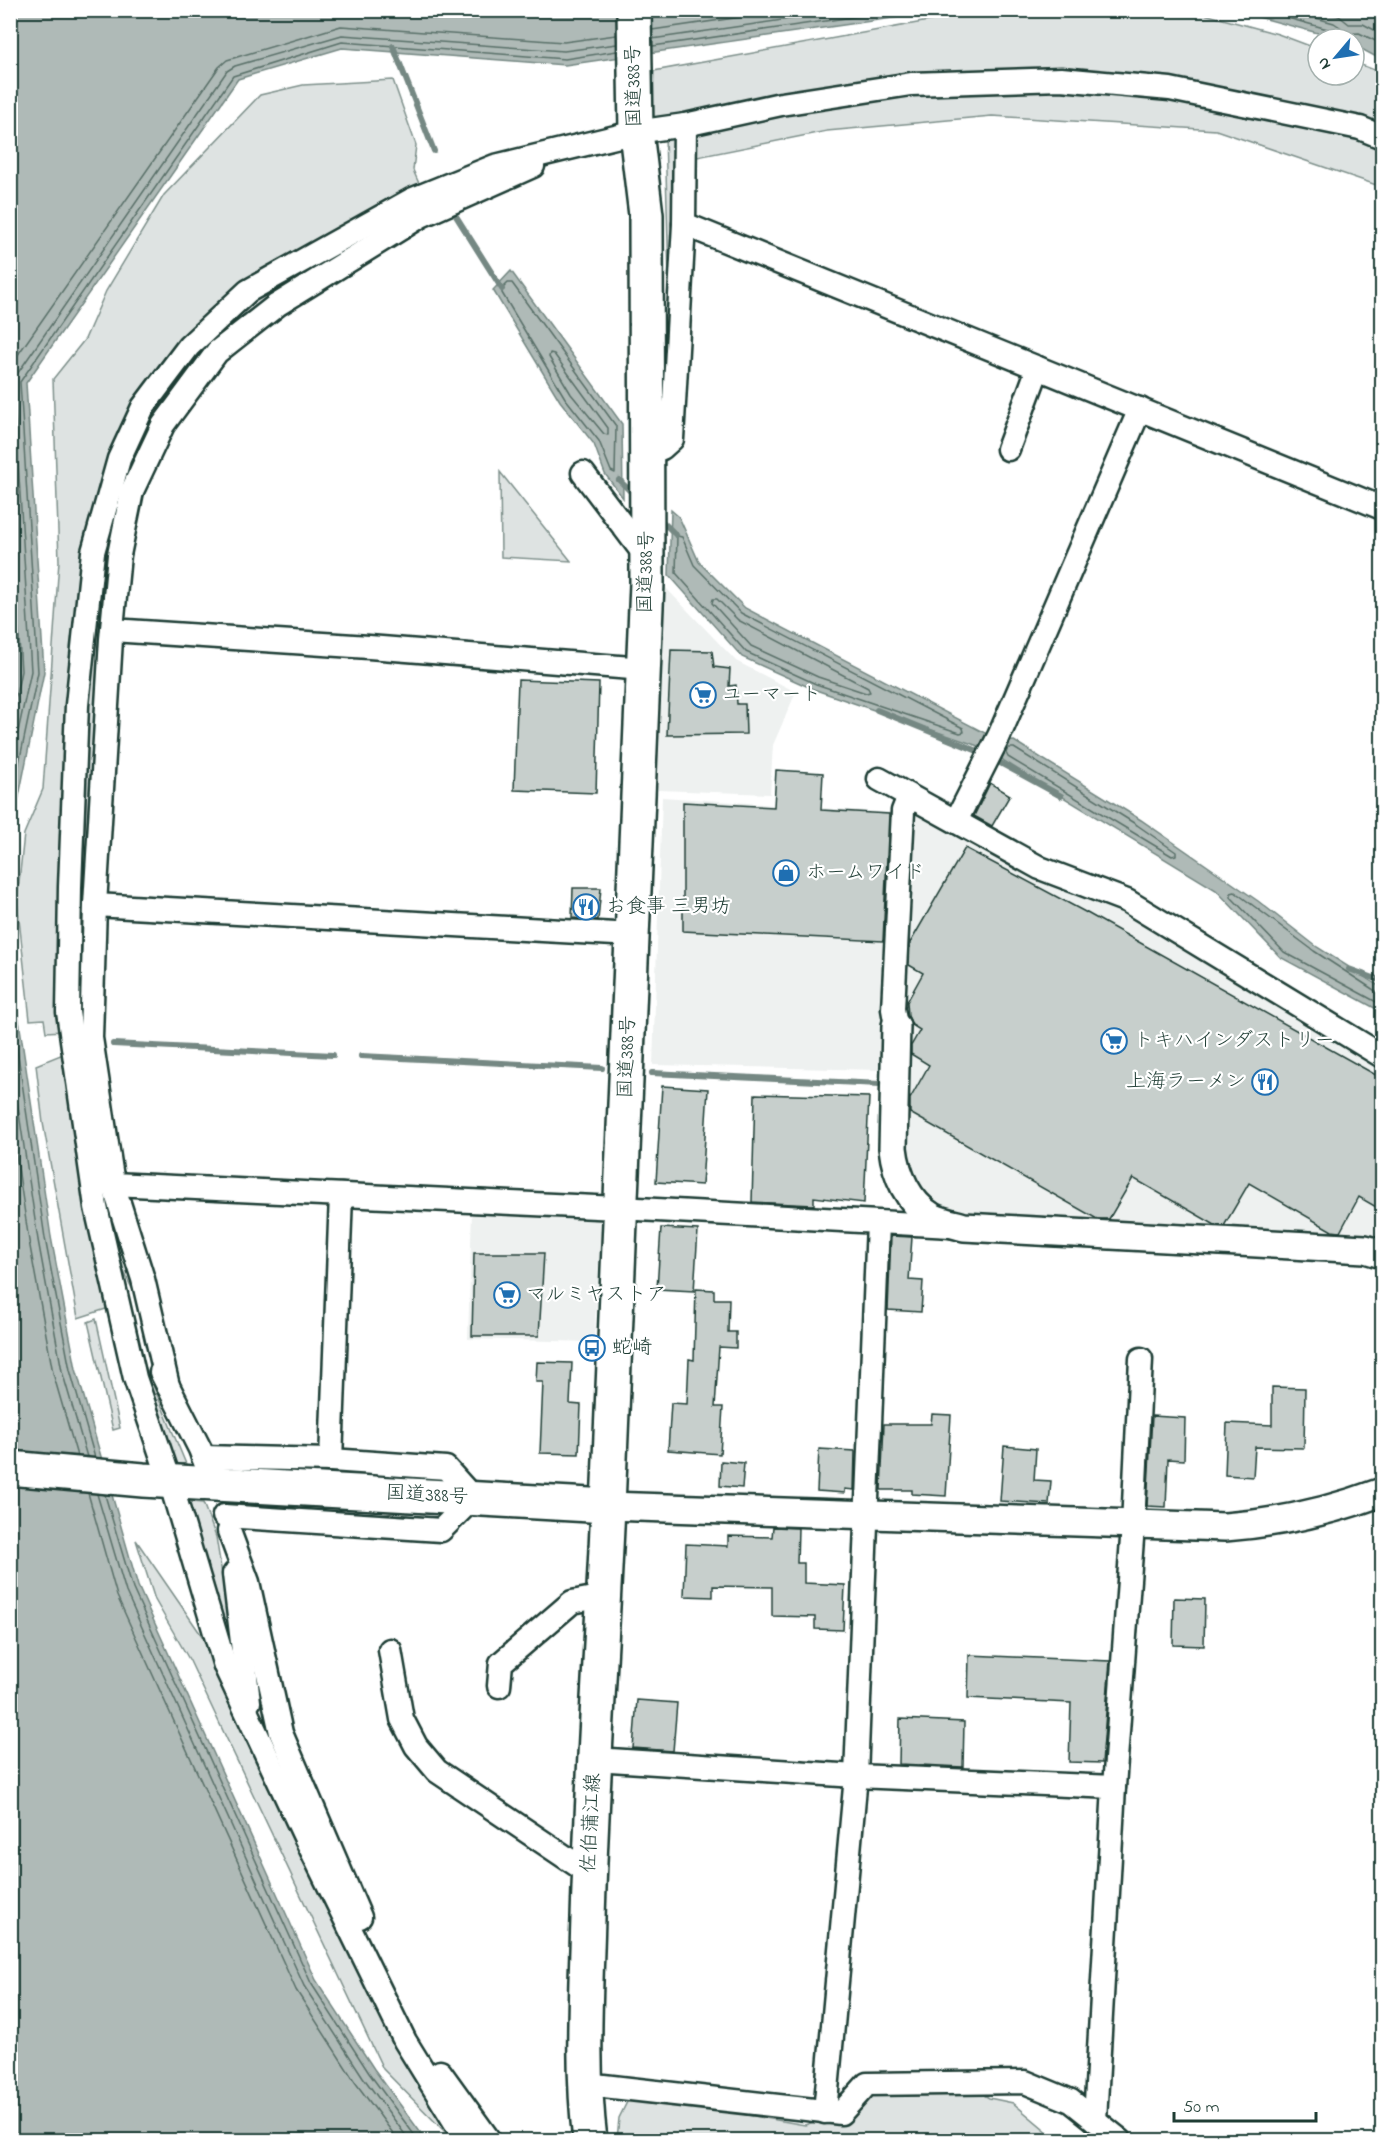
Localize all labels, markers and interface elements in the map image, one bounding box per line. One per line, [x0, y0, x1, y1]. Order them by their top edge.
north arrow [1306, 27, 1366, 87]
street label: 国道388号 [620, 44, 650, 128]
text: N [1311, 53, 1338, 74]
street label: 国道388号 [632, 530, 662, 614]
supermarket icon: ユーマート [688, 680, 718, 710]
place label: ユーマート [722, 681, 822, 710]
shop icon: ホームワイド [771, 858, 801, 888]
place label: ホームワイド [806, 859, 925, 888]
restaurant icon: お食事 三男坊 [571, 892, 601, 922]
place label: お食事 三男坊 [606, 893, 731, 922]
street label: 国道388号 [612, 1015, 644, 1099]
supermarket icon: トキハインダストリー [1099, 1026, 1129, 1056]
place label: トキハインダストリー [1134, 1027, 1335, 1056]
restaurant icon: 上海ラーメン [1250, 1067, 1280, 1097]
place label: 上海ラーメン [1126, 1068, 1246, 1097]
supermarket icon: マルミヤストア [492, 1280, 522, 1310]
place label: マルミヤストア [526, 1281, 667, 1310]
bus stop icon: 蛇崎 [577, 1333, 607, 1363]
place label: 蛇崎 [612, 1334, 652, 1363]
street label: 国道388号 [385, 1479, 469, 1513]
street label: 佐伯蒲江線 [575, 1772, 609, 1874]
scale bar [1174, 2085, 1316, 2123]
text: 50 m [1183, 2095, 1220, 2121]

